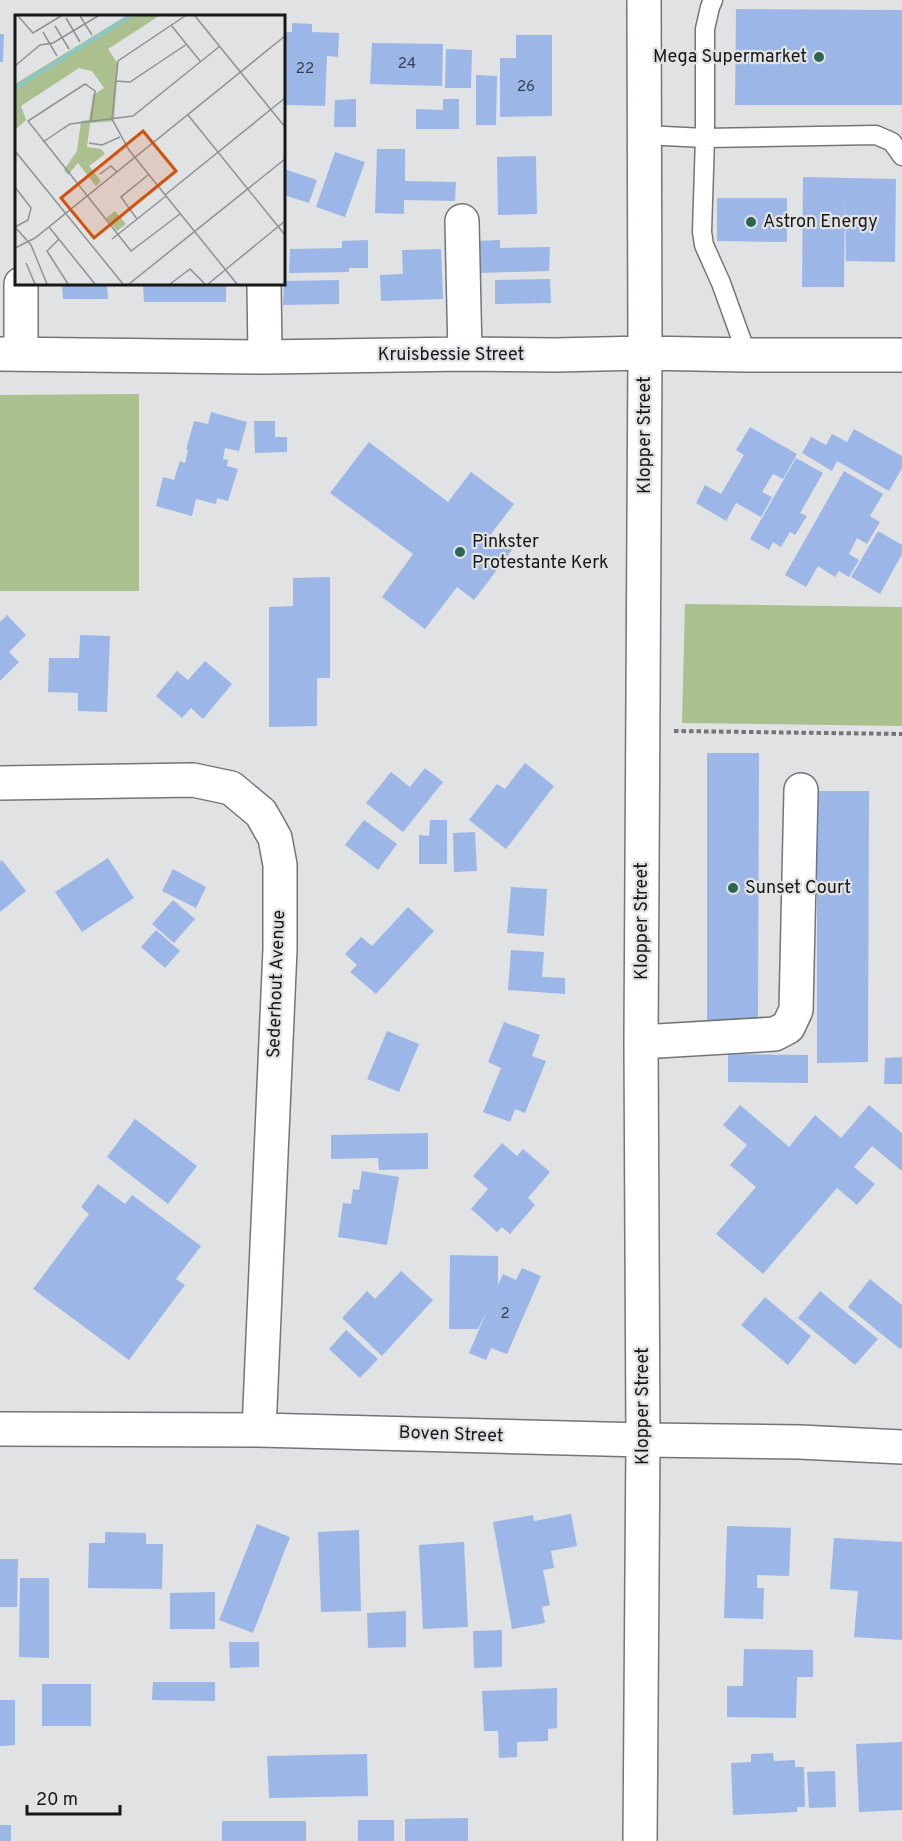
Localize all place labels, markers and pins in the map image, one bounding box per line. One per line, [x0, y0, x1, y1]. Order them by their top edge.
place label: Mega Supermarket [653, 46, 807, 69]
marker: Mega Supermarket [812, 50, 826, 64]
place label: Astron Energy [763, 211, 878, 234]
marker: Astron Energy [744, 215, 758, 229]
place label: Pinkster Protestante Kerk [472, 531, 609, 575]
marker: Pinkster Protestante Kerk [453, 545, 467, 559]
place label: Sunset Court [745, 877, 851, 900]
marker: Sunset Court [726, 881, 740, 895]

